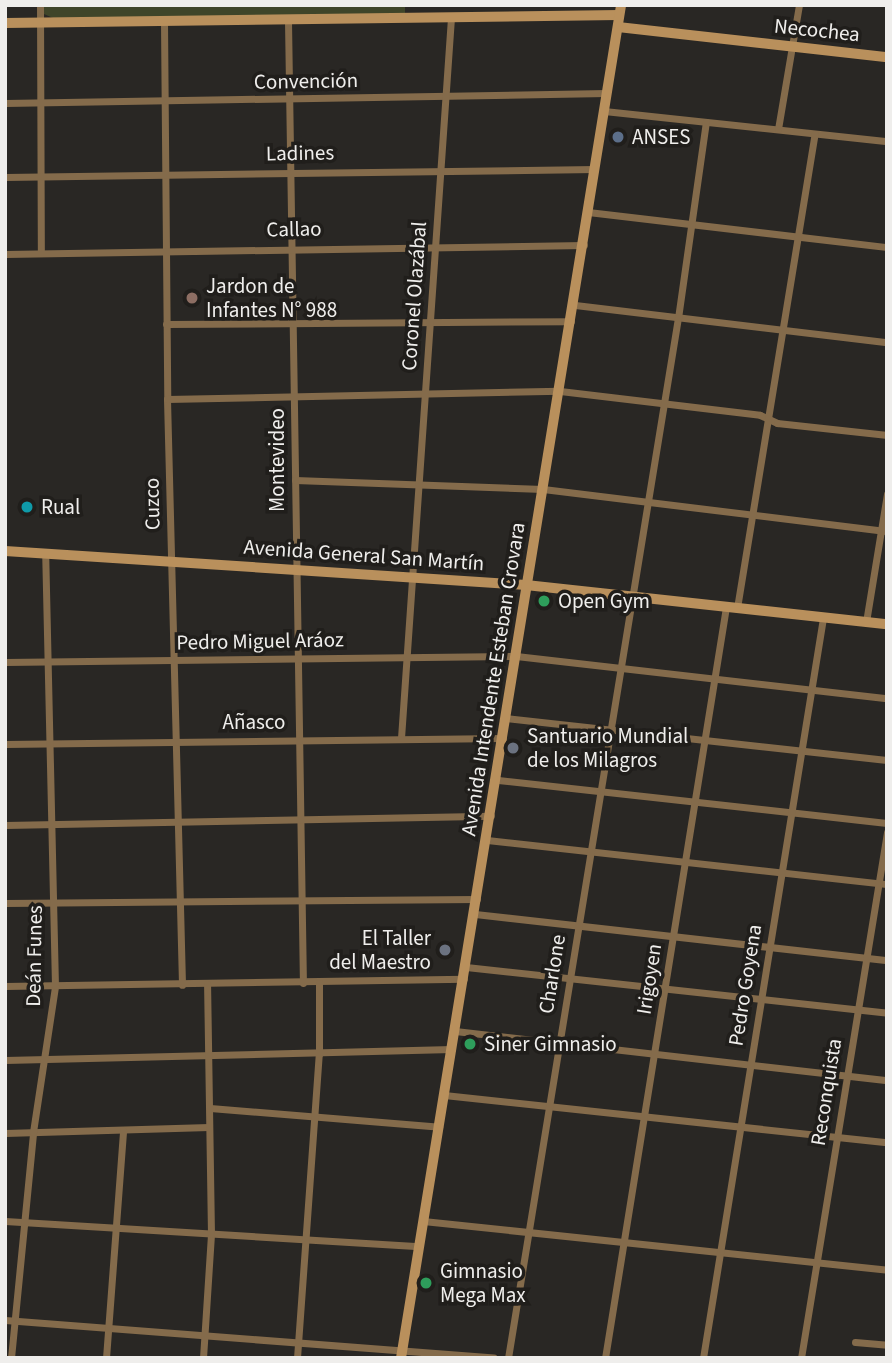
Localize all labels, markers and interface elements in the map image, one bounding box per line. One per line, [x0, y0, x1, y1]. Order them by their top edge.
street label: Necochea [773, 13, 861, 47]
street label: Convención [254, 67, 358, 95]
place label: ANSES [632, 124, 690, 150]
marker: ANSES [610, 129, 626, 145]
street label: Ladines [266, 140, 334, 166]
street label: Callao [266, 216, 322, 242]
street label: Coronel Olazábal [396, 221, 432, 371]
place label: Jardon de Infantes N° 988 [206, 273, 337, 323]
marker: Jardon de Infantes N° 988 [184, 290, 200, 306]
street label: Montevideo [264, 408, 290, 512]
street label: Cuzco [139, 478, 165, 530]
place label: Rual [41, 494, 80, 520]
marker: Rual [19, 499, 35, 515]
street label: Avenida Intendente Esteban Crovara [456, 520, 530, 838]
street label: Avenida General San Martín [243, 534, 485, 576]
place label: Open Gym [558, 588, 650, 614]
marker: Open Gym [536, 593, 552, 609]
street label: Pedro Miguel Aráoz [176, 627, 344, 655]
street label: Añasco [223, 709, 285, 735]
place label: Santuario Mundial de los Milagros [527, 723, 688, 773]
marker: Santuario Mundial de los Milagros [505, 740, 521, 756]
street label: Deán Funes [21, 905, 47, 1007]
street label: Pedro Goyena [723, 922, 767, 1048]
place label: El Taller del Maestro [329, 925, 431, 975]
street label: Charlone [533, 933, 571, 1015]
marker: El Taller del Maestro [437, 942, 453, 958]
street label: Irigoyen [631, 942, 667, 1016]
place label: Siner Gimnasio [484, 1031, 617, 1057]
marker: Siner Gimnasio [462, 1036, 478, 1052]
street label: Reconquista [805, 1037, 847, 1147]
place label: Gimnasio Mega Max [440, 1258, 526, 1308]
marker: Gimnasio Mega Max [418, 1275, 434, 1291]

